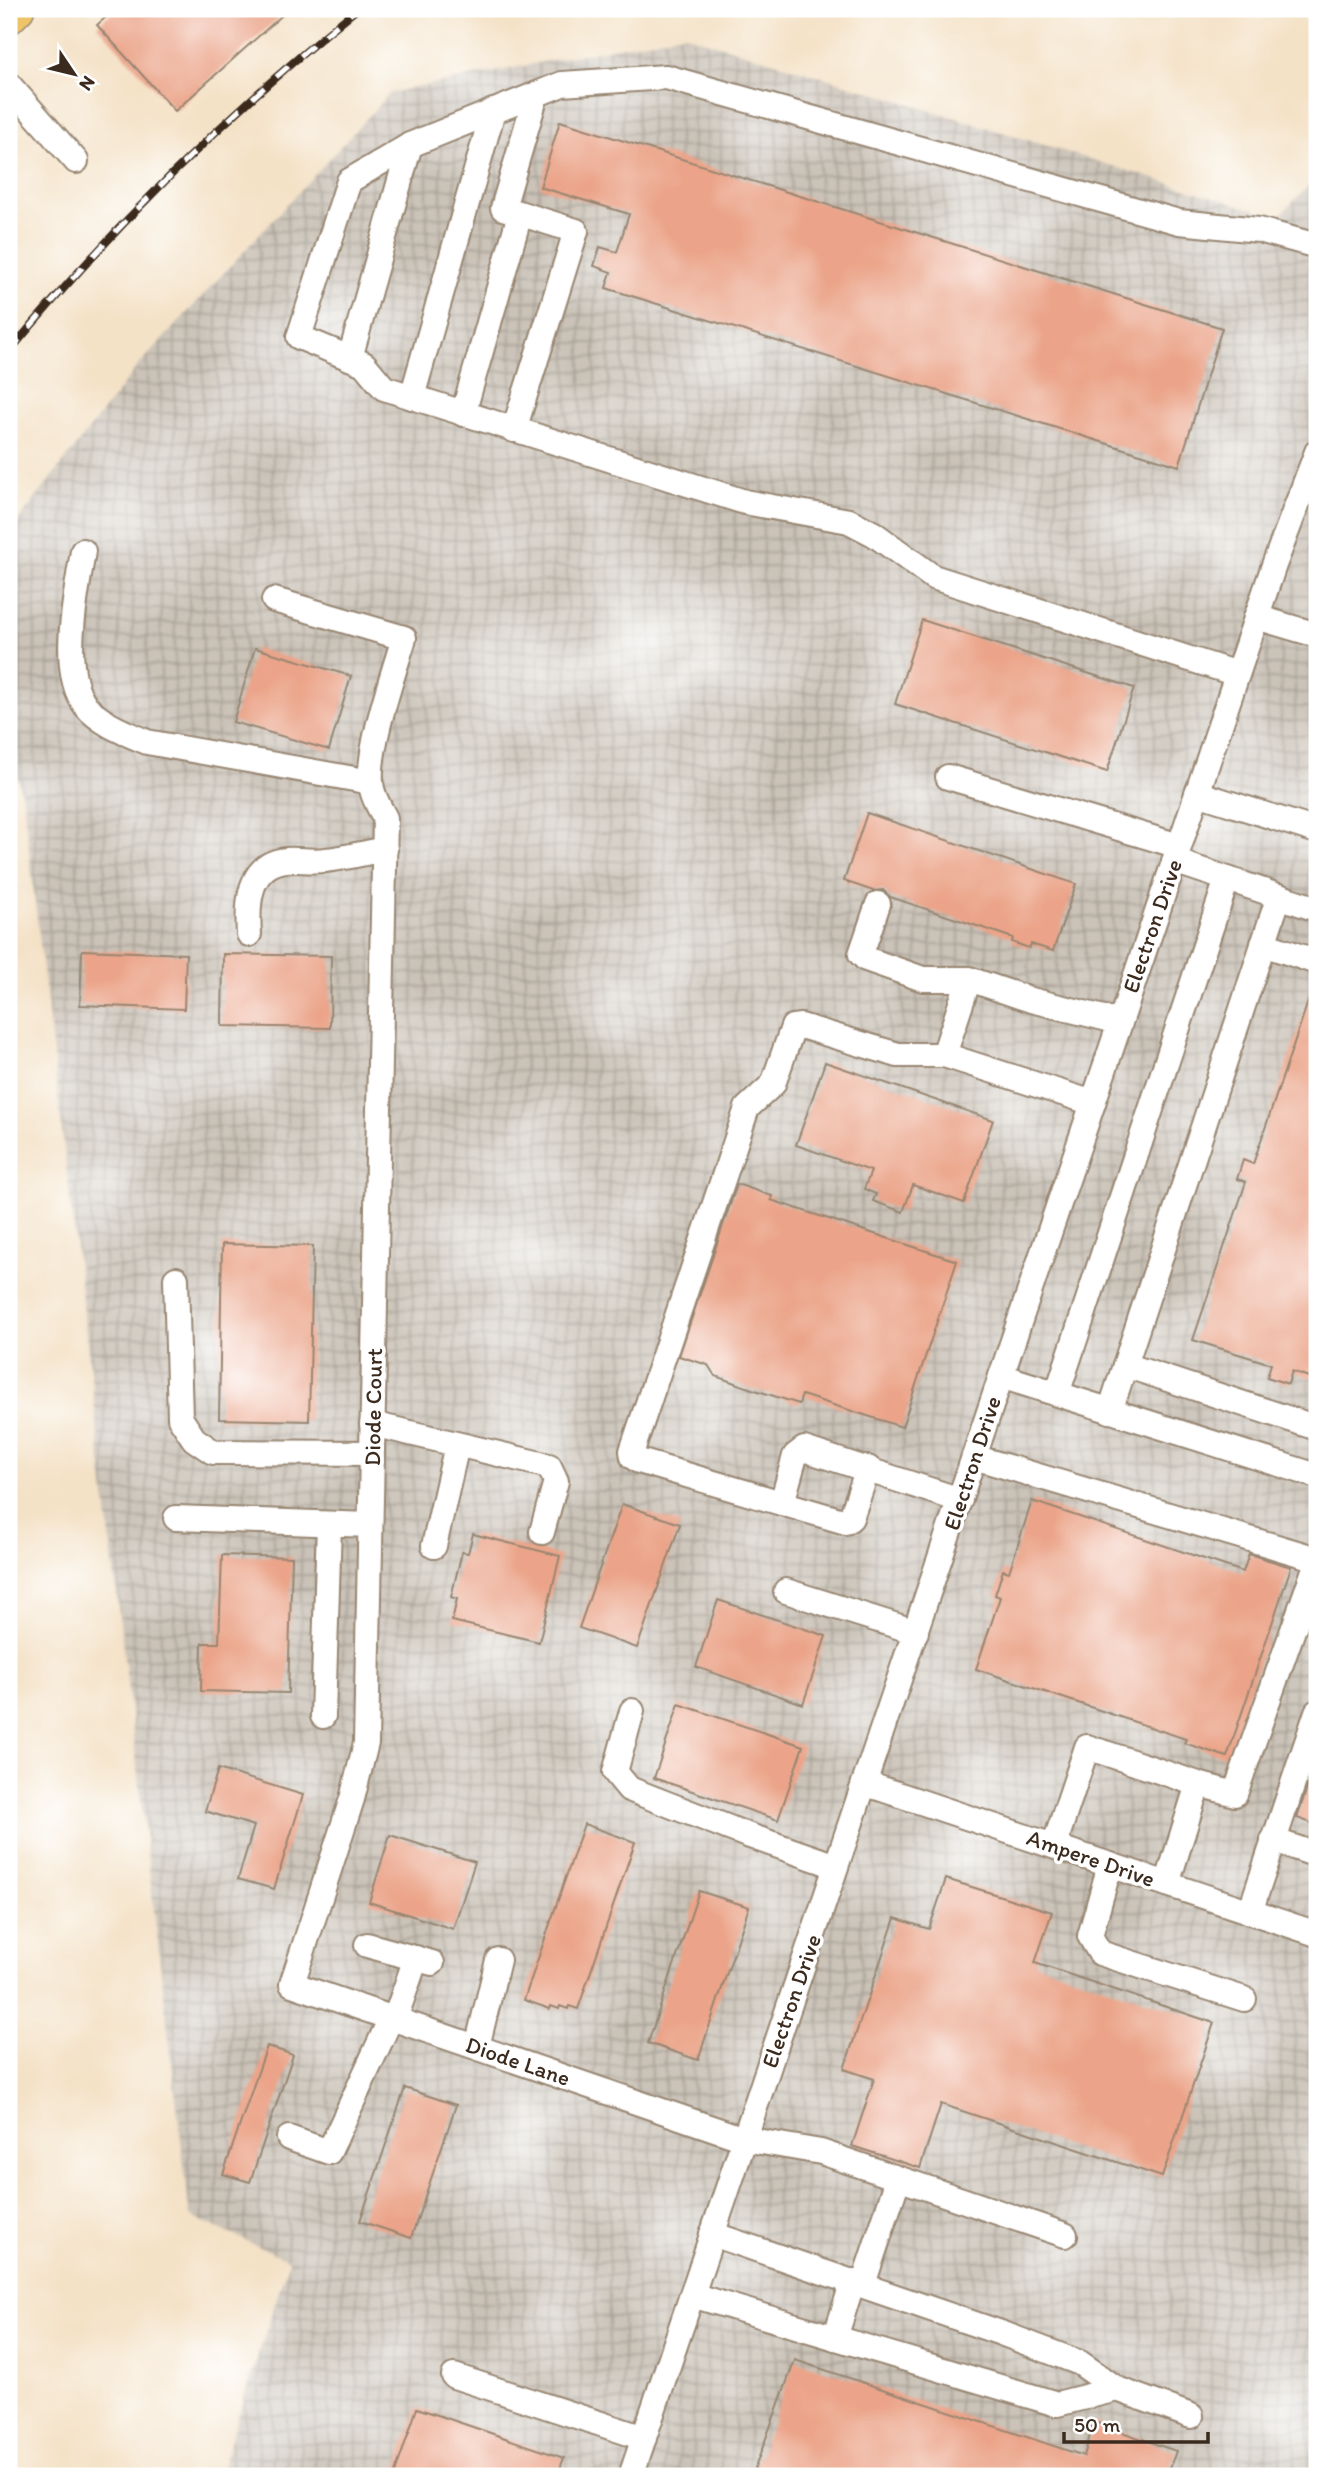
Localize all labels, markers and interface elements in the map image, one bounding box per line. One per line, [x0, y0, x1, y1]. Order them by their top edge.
north arrow [38, 38, 108, 108]
text: N [74, 72, 101, 95]
street label: Electron Drive [1116, 856, 1188, 996]
street label: Diode Court [358, 1347, 388, 1466]
street label: Electron Drive [937, 1392, 1007, 1534]
street label: Ampere Drive [1023, 1823, 1159, 1893]
street label: Electron Drive [755, 1931, 827, 2071]
street label: Diode Lane [462, 2030, 574, 2092]
scale bar [1064, 2401, 1207, 2445]
text: 50 m [1074, 2412, 1121, 2437]

